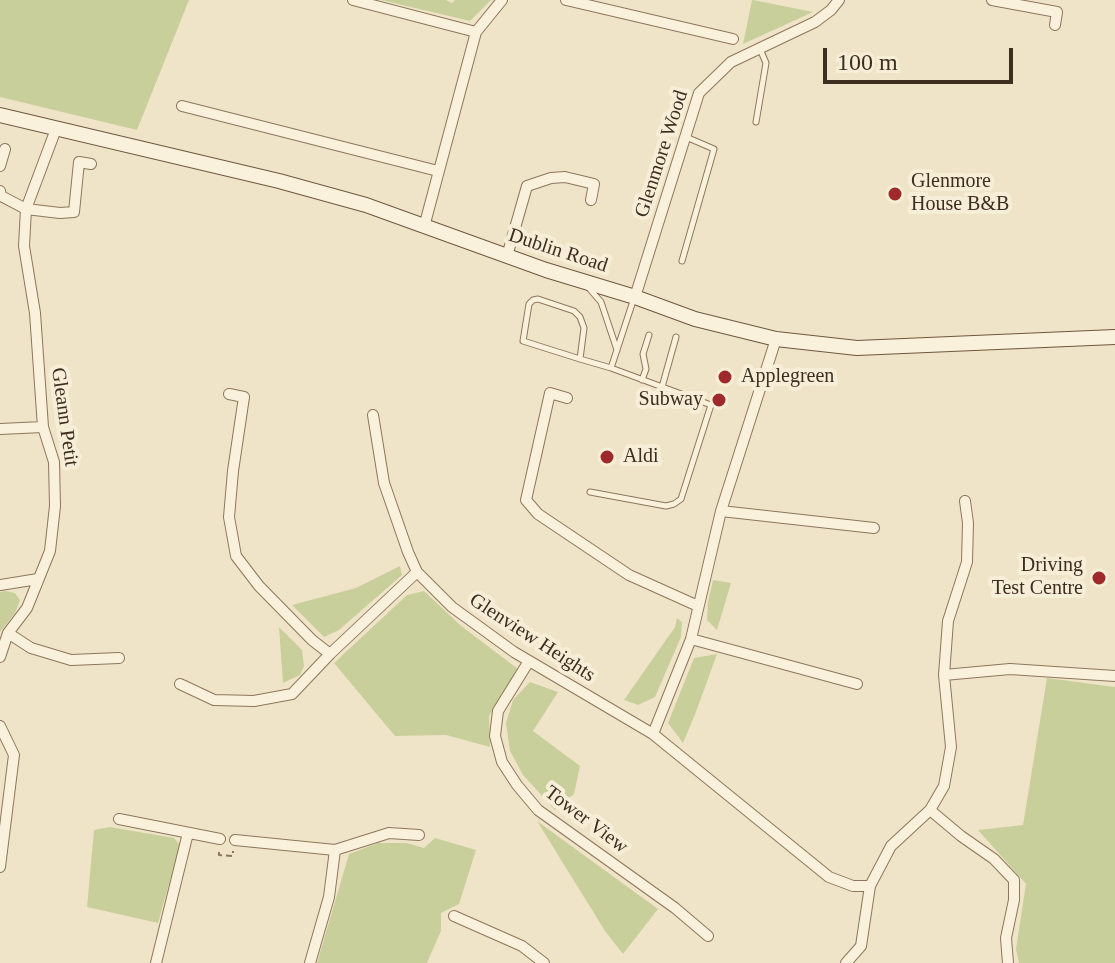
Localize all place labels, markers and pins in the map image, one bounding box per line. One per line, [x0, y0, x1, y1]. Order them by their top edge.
place label: Glenmore House B&B [911, 170, 1009, 217]
marker: Glenmore House B&B [886, 185, 904, 203]
place label: Applegreen [741, 365, 834, 389]
marker: Applegreen [716, 368, 734, 386]
place label: Subway [639, 388, 703, 412]
marker: Subway [710, 391, 728, 409]
place label: Aldi [623, 445, 659, 469]
marker: Aldi [598, 448, 616, 466]
place label: Driving Test Centre [992, 554, 1083, 601]
marker: Driving Test Centre [1090, 569, 1108, 587]

